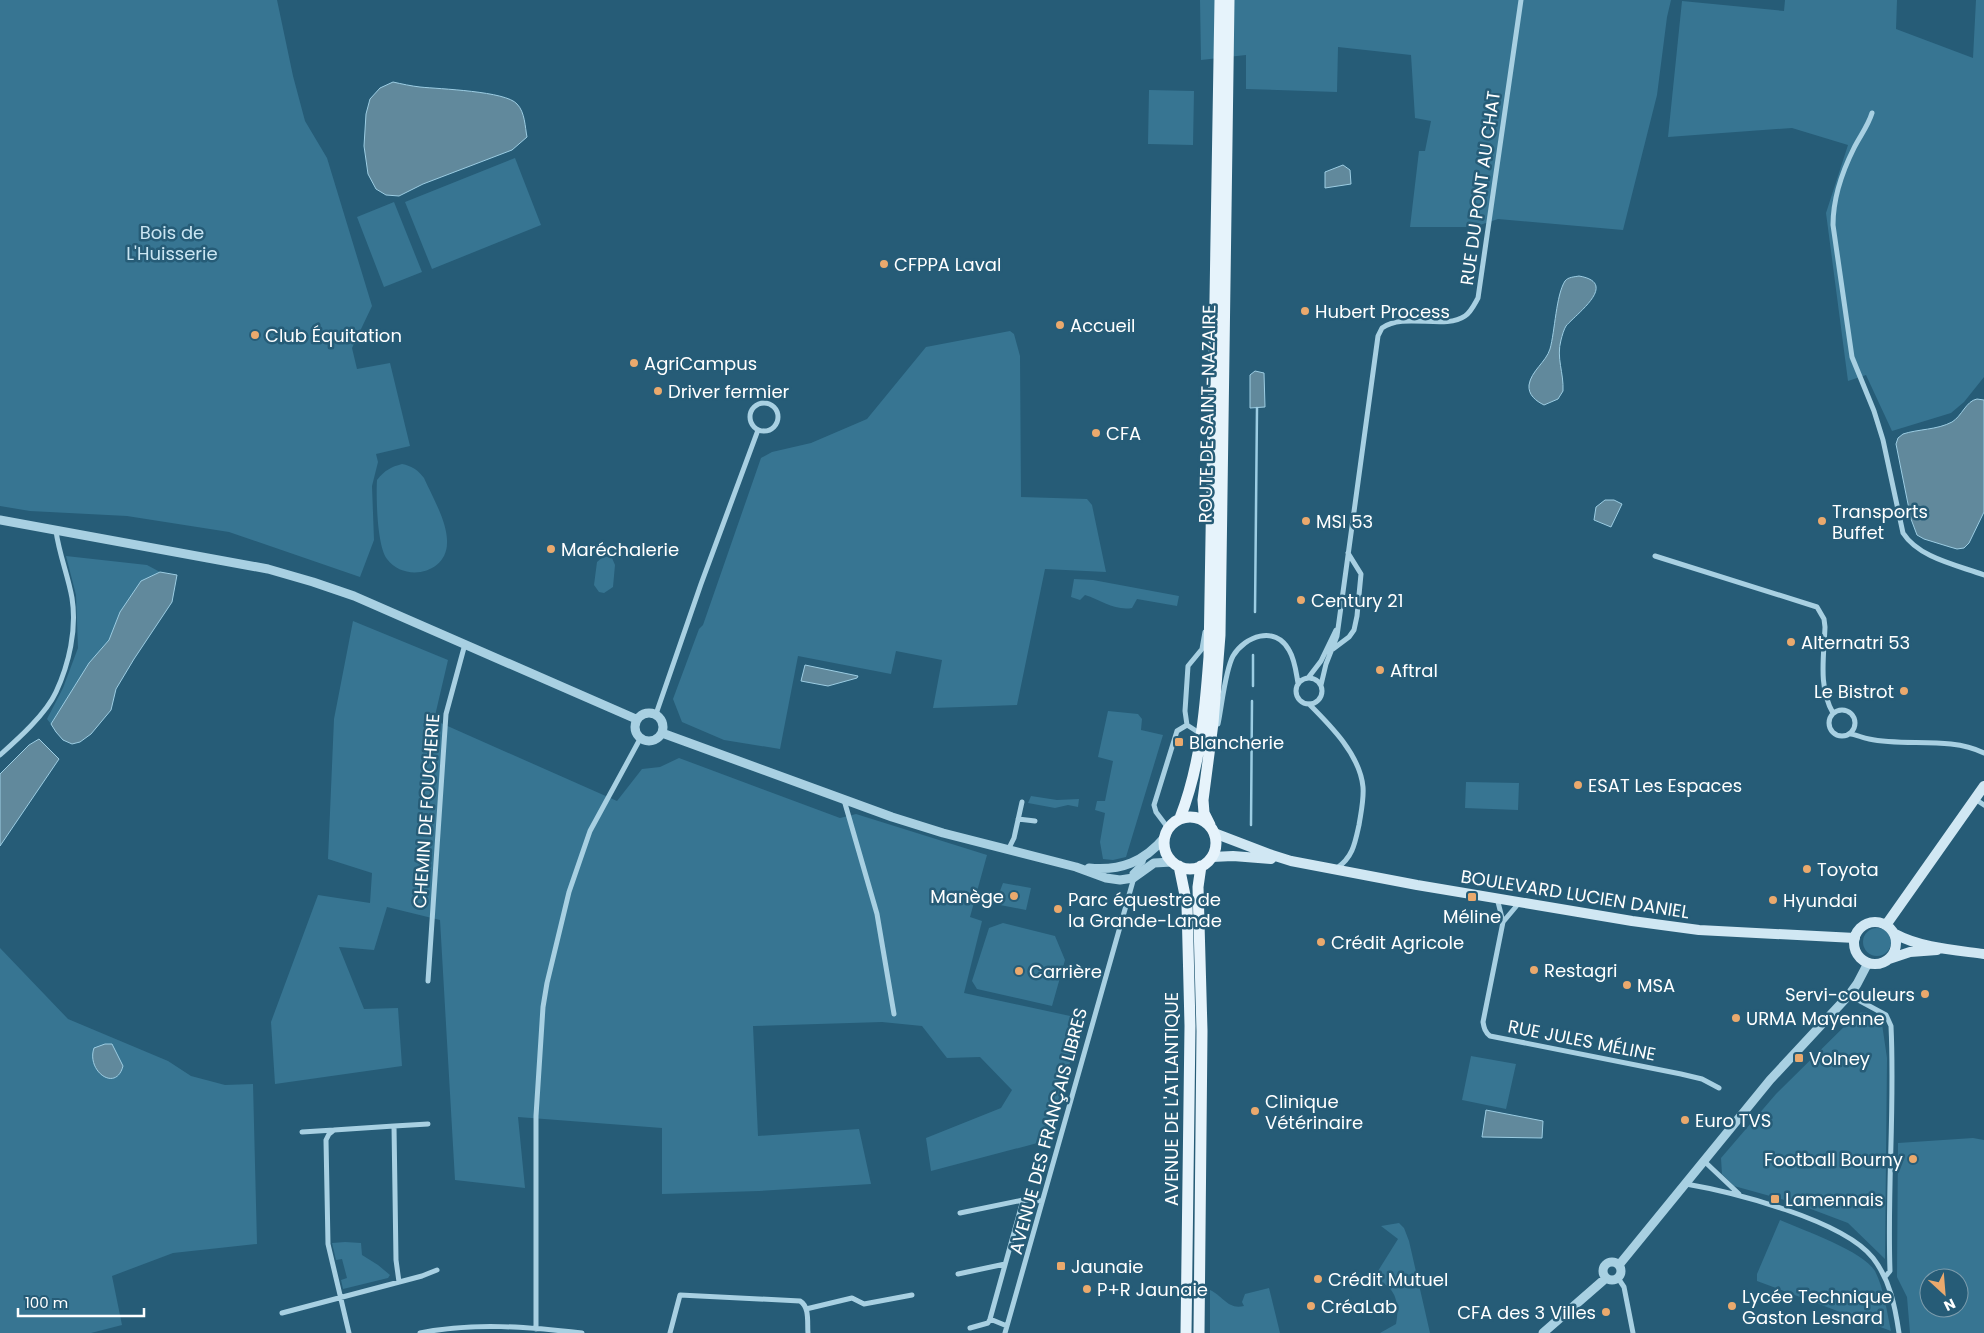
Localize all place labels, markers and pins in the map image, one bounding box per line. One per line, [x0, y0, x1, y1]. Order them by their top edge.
place label: CFPPA Laval [894, 252, 1001, 277]
marker: CFPPA Laval [878, 258, 890, 270]
place label: Hubert Process [1315, 299, 1450, 324]
marker: Hubert Process [1299, 305, 1311, 317]
place label: Accueil [1070, 313, 1136, 338]
marker: Accueil [1054, 319, 1066, 331]
place label: Club Équitation [265, 323, 402, 348]
marker: Club Équitation [249, 329, 261, 341]
place label: AgriCampus [644, 351, 757, 376]
marker: AgriCampus [628, 357, 640, 369]
place label: Driver fermier [668, 379, 790, 404]
marker: Driver fermier [652, 385, 664, 397]
place label: CFA [1106, 421, 1141, 446]
marker: CFA [1090, 427, 1102, 439]
place label: Transports Buffet [1832, 499, 1928, 545]
place label: MSI 53 [1316, 509, 1373, 534]
marker: MSI 53 [1300, 515, 1312, 527]
marker: Transports Buffet [1816, 515, 1828, 527]
place label: Maréchalerie [561, 537, 679, 562]
marker: Maréchalerie [545, 543, 557, 555]
place label: Century 21 [1311, 588, 1403, 613]
marker: Century 21 [1295, 594, 1307, 606]
place label: Alternatri 53 [1801, 630, 1910, 655]
marker: Alternatri 53 [1785, 636, 1797, 648]
place label: Aftral [1390, 658, 1438, 683]
marker: Aftral [1374, 664, 1386, 676]
place label: Le Bistrot [1814, 679, 1894, 704]
marker: Le Bistrot [1898, 685, 1910, 697]
place label: Blancherie [1189, 730, 1284, 755]
marker: Blancherie [1173, 736, 1185, 748]
place label: ESAT Les Espaces [1588, 773, 1742, 798]
marker: ESAT Les Espaces [1572, 779, 1584, 791]
place label: Toyota [1817, 857, 1879, 882]
marker: Toyota [1801, 863, 1813, 875]
place label: Manège [930, 884, 1004, 909]
place label: Parc équestre de la Grande-Lande [1068, 887, 1222, 933]
place label: Hyundai [1783, 888, 1857, 913]
marker: Manège [1008, 890, 1020, 902]
marker: Méline [1466, 891, 1478, 903]
marker: Hyundai [1767, 894, 1779, 906]
marker: Parc équestre de la Grande-Lande [1052, 903, 1064, 915]
place label: Méline [1443, 904, 1501, 929]
place label: Crédit Agricole [1331, 930, 1464, 955]
marker: Crédit Agricole [1315, 936, 1327, 948]
place label: Restagri [1544, 958, 1618, 983]
place label: Carrière [1029, 959, 1102, 984]
marker: Restagri [1528, 964, 1540, 976]
marker: Carrière [1013, 965, 1025, 977]
place label: MSA [1637, 973, 1675, 998]
marker: MSA [1621, 979, 1633, 991]
place label: Servi-couleurs [1785, 982, 1915, 1007]
marker: Servi-couleurs [1919, 988, 1931, 1000]
place label: URMA Mayenne [1746, 1006, 1885, 1031]
marker: URMA Mayenne [1730, 1012, 1742, 1024]
place label: Volney [1809, 1046, 1870, 1071]
marker: Volney [1793, 1052, 1805, 1064]
place label: Clinique Vétérinaire [1265, 1089, 1363, 1135]
marker: Clinique Vétérinaire [1249, 1105, 1261, 1117]
place label: Euro TVS [1695, 1108, 1771, 1133]
marker: Euro TVS [1679, 1114, 1691, 1126]
place label: Football Bourny [1764, 1147, 1903, 1172]
marker: Football Bourny [1907, 1153, 1919, 1165]
place label: Lamennais [1785, 1187, 1884, 1212]
marker: Lamennais [1769, 1193, 1781, 1205]
place label: Jaunaie [1071, 1254, 1144, 1279]
marker: Jaunaie [1055, 1260, 1067, 1272]
place label: Crédit Mutuel [1328, 1267, 1448, 1292]
marker: Crédit Mutuel [1312, 1273, 1324, 1285]
place label: P+R Jaunaie [1097, 1277, 1208, 1302]
marker: P+R Jaunaie [1081, 1283, 1093, 1295]
place label: Lycée Technique Gaston Lesnard [1742, 1284, 1892, 1330]
place label: CréaLab [1321, 1294, 1397, 1319]
marker: CréaLab [1305, 1300, 1317, 1312]
place label: CFA des 3 Villes [1457, 1300, 1596, 1325]
marker: Lycée Technique Gaston Lesnard [1726, 1300, 1738, 1312]
marker: CFA des 3 Villes [1600, 1306, 1612, 1318]

